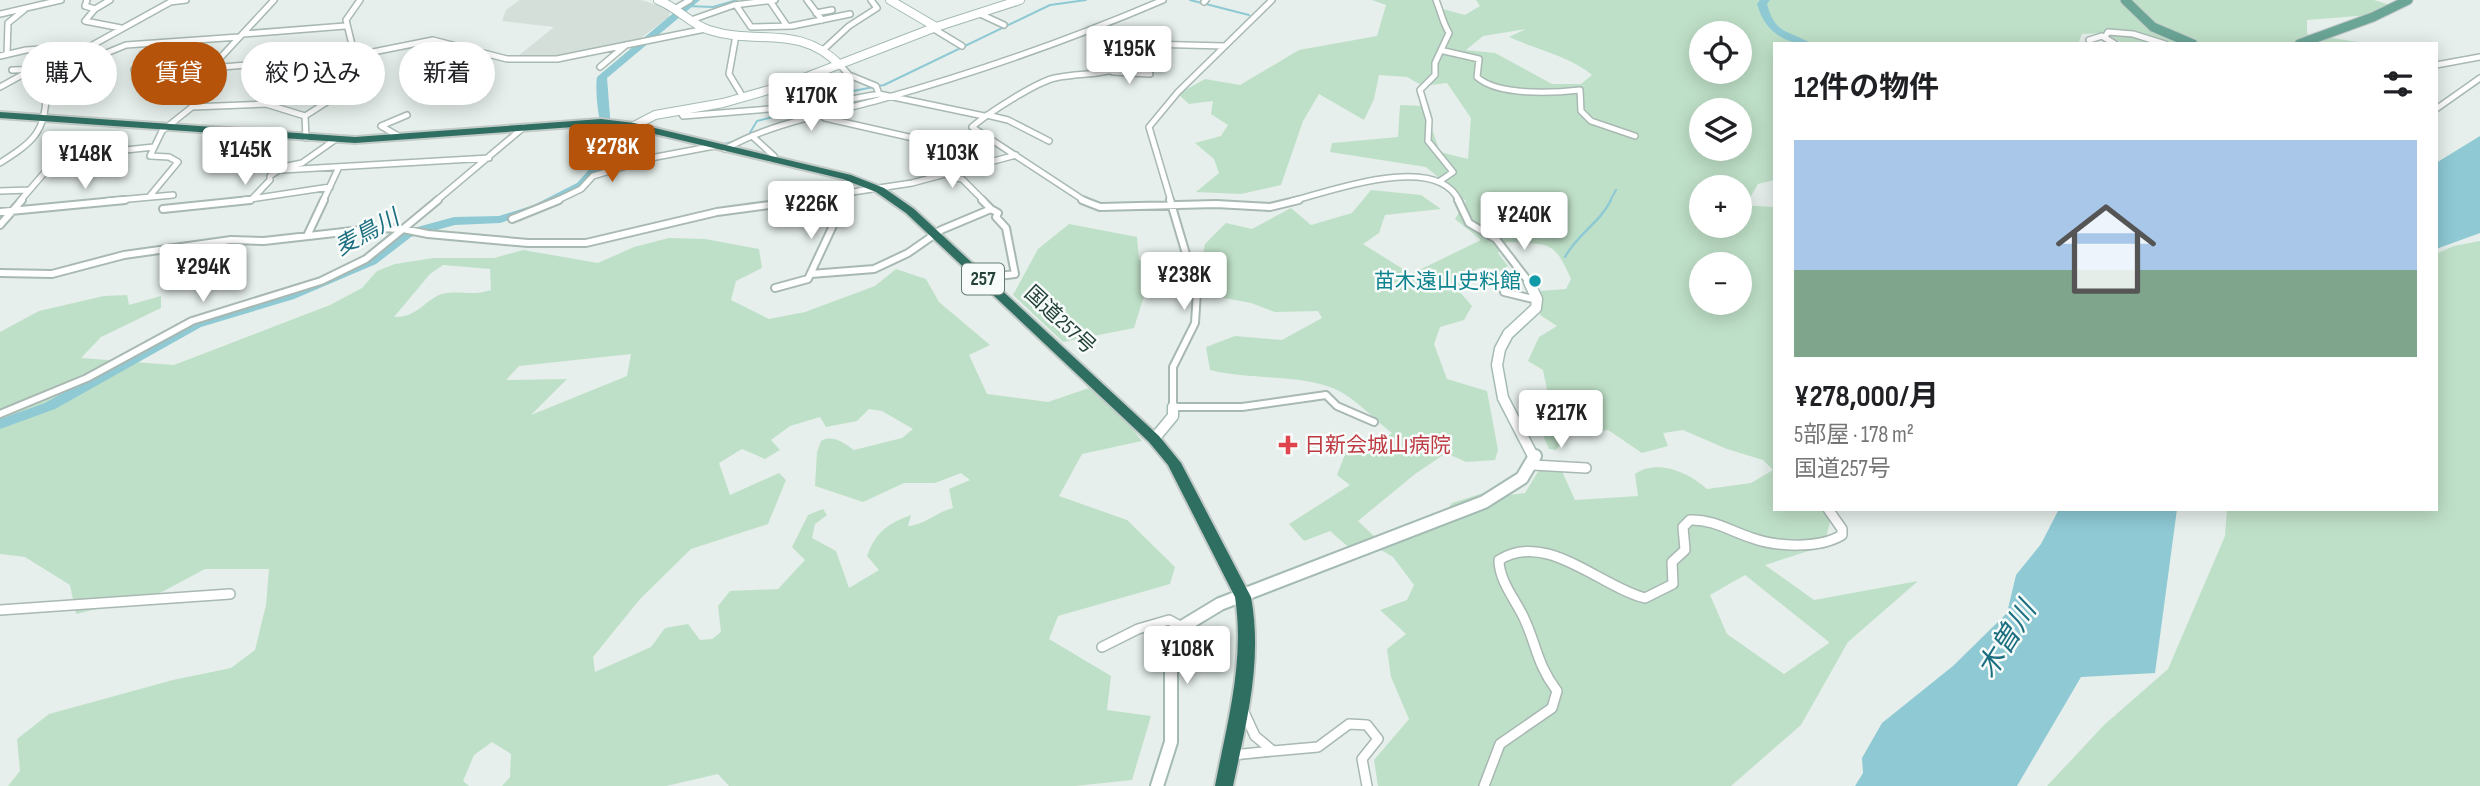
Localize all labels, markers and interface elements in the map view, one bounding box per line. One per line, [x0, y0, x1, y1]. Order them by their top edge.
map controls [1689, 21, 1752, 315]
button: locate [1689, 21, 1752, 84]
pin: ¥195K [1080, 27, 1178, 86]
text: ¥195K [1102, 35, 1156, 63]
chip: 購入 [21, 42, 117, 105]
chip: 賃貸 [131, 42, 227, 105]
chip: 絞り込み [241, 42, 385, 105]
chip: 新着 [399, 42, 495, 105]
icon: filters [2379, 65, 2417, 103]
text: 12件の物件 [1794, 70, 1939, 106]
pin: ¥170K [762, 74, 860, 133]
text: ¥170K [785, 82, 837, 110]
button: layers [1689, 98, 1752, 161]
pin: ¥278K [563, 124, 661, 184]
pin: ¥145K [196, 128, 294, 187]
pin: ¥103K [903, 130, 1001, 190]
pin: ¥148K [36, 132, 134, 191]
text: ¥278K [585, 133, 639, 161]
text: ¥145K [218, 136, 272, 164]
text: ¥103K [925, 139, 979, 167]
text: ¥148K [58, 140, 112, 168]
button: + [1689, 175, 1752, 238]
pin: ¥226K [762, 182, 860, 241]
icon: home [2043, 186, 2169, 312]
text: ¥226K [784, 190, 838, 218]
pin: ¥240K [1475, 192, 1573, 252]
text: ¥240K [1497, 201, 1551, 229]
water label: 麦鳥川 [330, 203, 407, 262]
pin: ¥294K [154, 244, 252, 304]
pin: ¥238K [1135, 252, 1233, 312]
button: − [1689, 252, 1752, 315]
text: ¥294K [176, 253, 230, 281]
text: ¥238K [1157, 261, 1211, 289]
road number: 257 [962, 264, 1004, 294]
place label: 苗木遠山史料館 [1374, 269, 1521, 294]
marker: 苗木遠山史料館 [1527, 273, 1543, 289]
street label: 国道257号 [1019, 281, 1101, 359]
text: ¥278,000/月 [1794, 379, 1939, 415]
pin: ¥217K [1512, 391, 1610, 450]
text: ¥217K [1535, 399, 1587, 427]
text: 5部屋 · 178 m² [1794, 421, 1914, 449]
place label: 日新会城山病院 [1304, 433, 1451, 458]
marker: 日新会城山病院 [1278, 435, 1298, 455]
text: 国道257号 [1794, 455, 1891, 483]
water label: 木曽川 [1971, 593, 2045, 684]
pin: ¥108K [1138, 626, 1236, 686]
text: ¥108K [1160, 635, 1214, 663]

